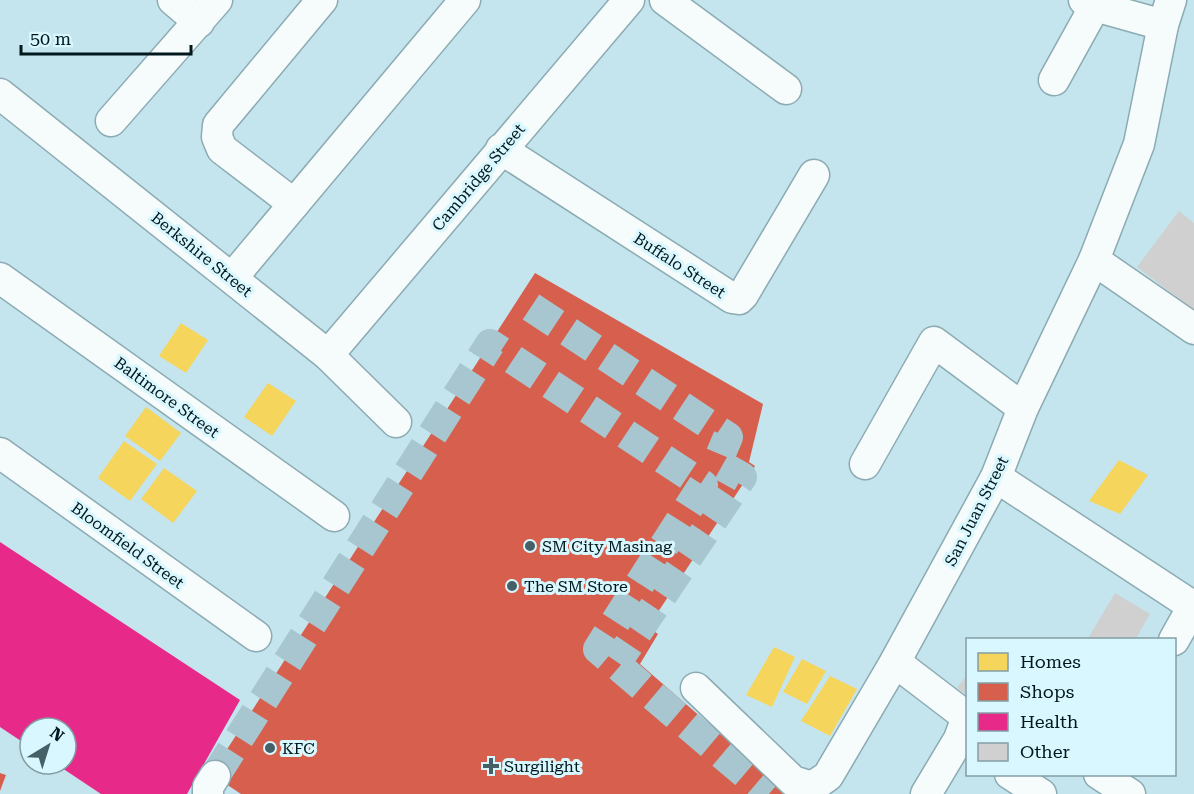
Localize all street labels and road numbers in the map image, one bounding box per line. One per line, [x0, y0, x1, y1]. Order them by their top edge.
street label: Cambridge Street [428, 120, 529, 235]
street label: Berkshire Street [147, 208, 256, 301]
street label: Buffalo Street [630, 229, 729, 302]
street label: Baltimore Street [111, 353, 223, 442]
street label: San Juan Street [941, 453, 1012, 569]
street label: Bloomfield Street [68, 498, 188, 593]

